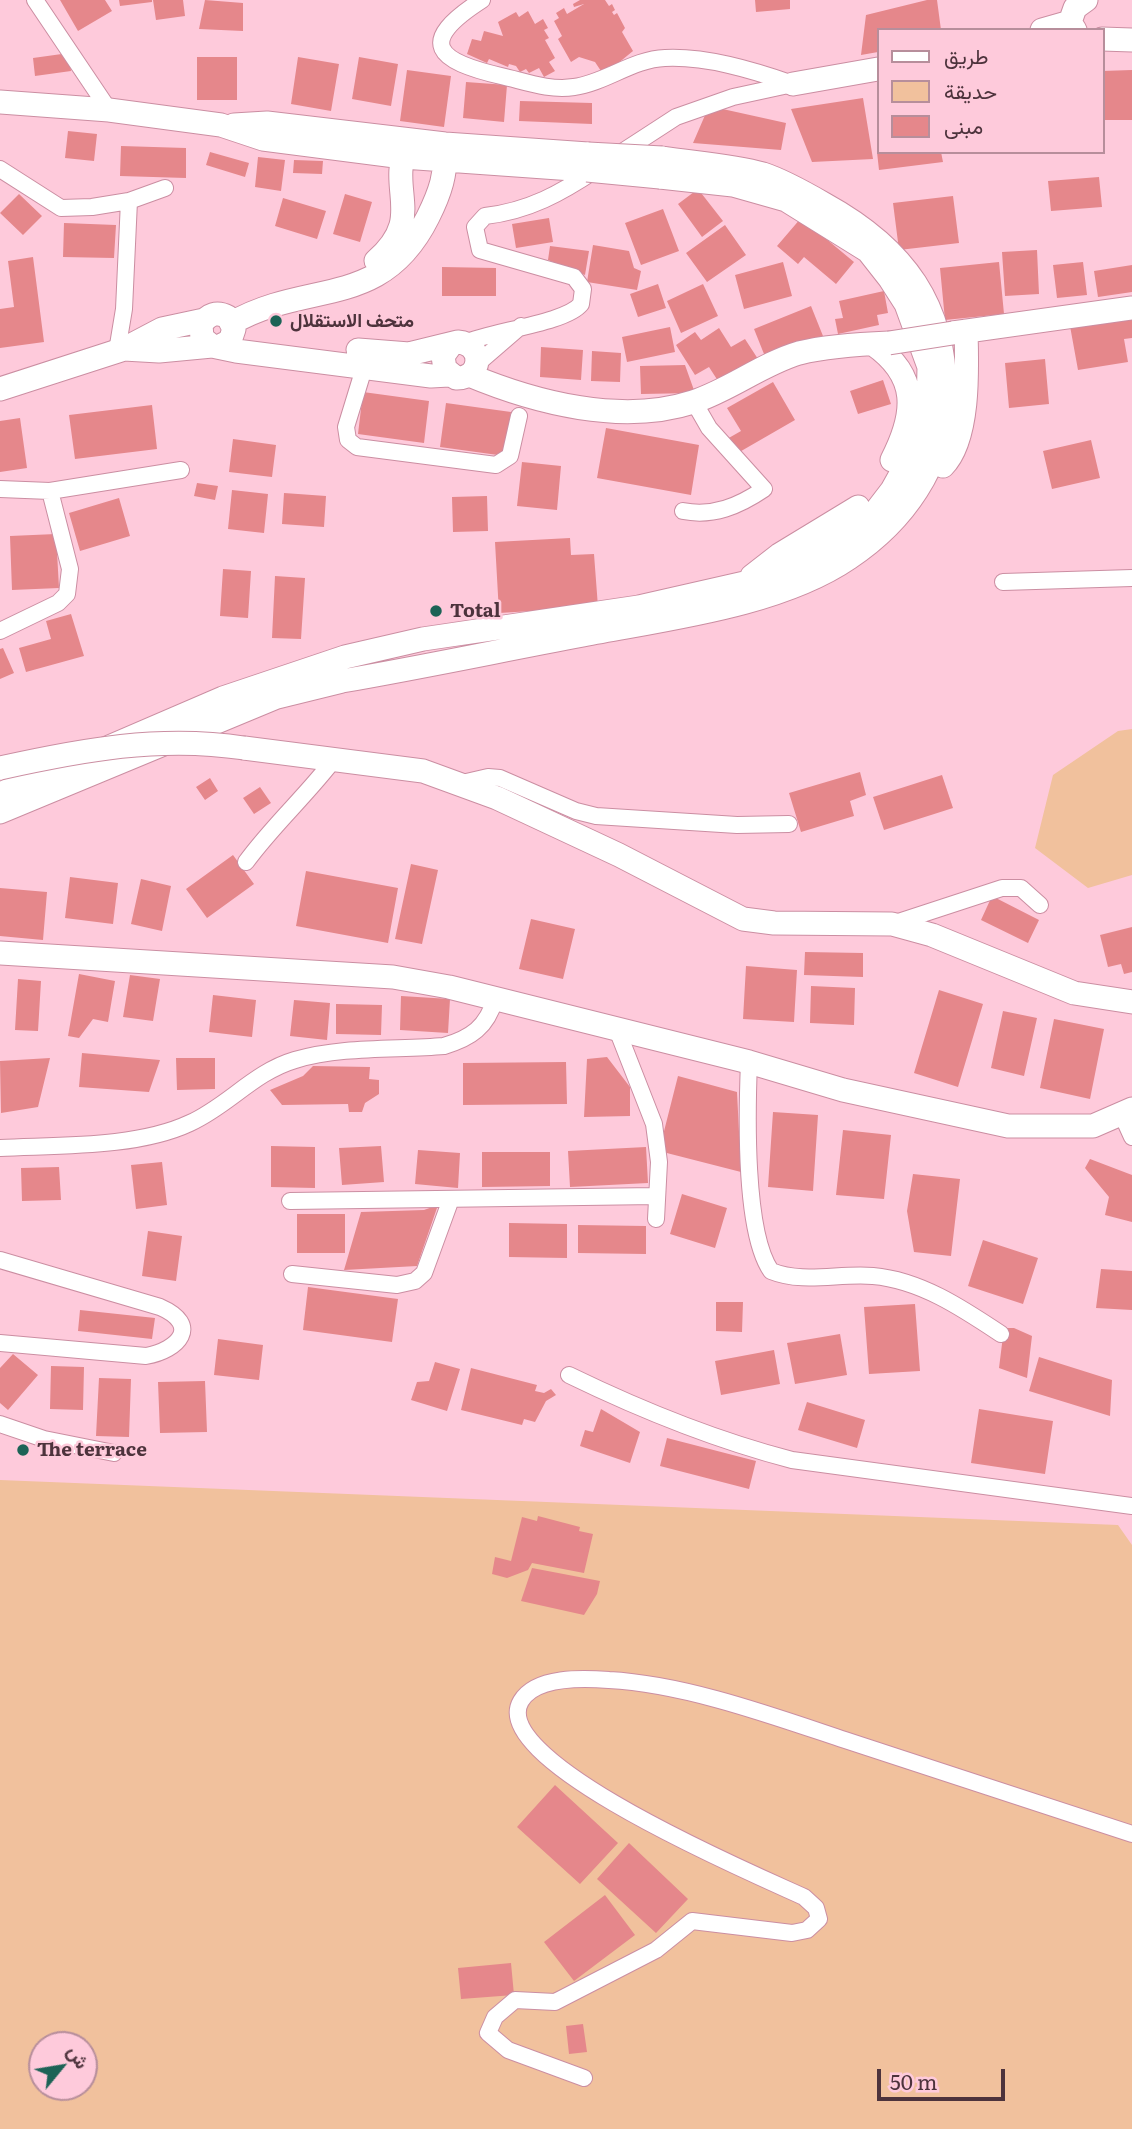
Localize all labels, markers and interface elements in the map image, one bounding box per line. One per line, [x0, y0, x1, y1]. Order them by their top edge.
legend [876, 28, 1104, 154]
text: طريق [944, 39, 989, 70]
text: حديقة [944, 74, 997, 105]
text: مبنى [944, 109, 983, 140]
place label: متحف الاستقلال [290, 310, 414, 332]
marker: متحف الاستقلال [268, 313, 284, 329]
place label: Total [450, 600, 501, 622]
marker: Total [428, 603, 444, 619]
place label: The terrace [37, 1439, 147, 1461]
marker: The terrace [15, 1442, 31, 1458]
north arrow [28, 2031, 98, 2101]
text: ش [62, 2040, 97, 2073]
scale bar [880, 2056, 1008, 2100]
text: 50 m [890, 2065, 937, 2096]

